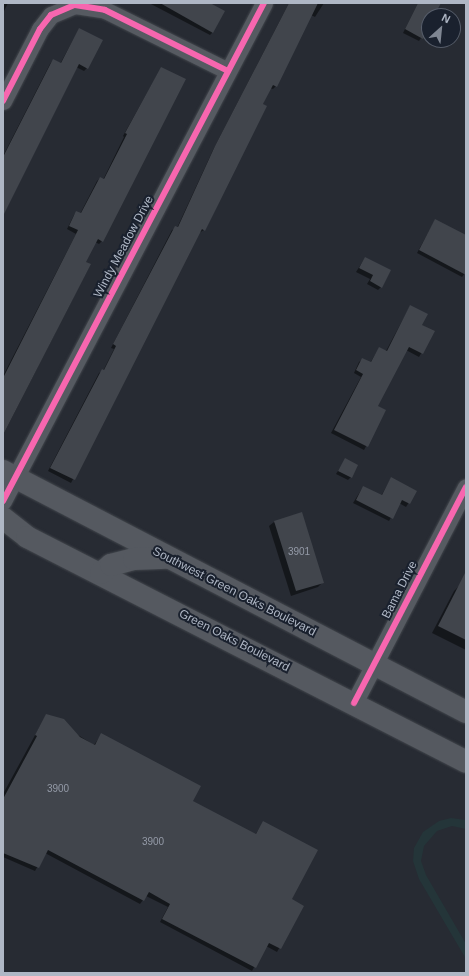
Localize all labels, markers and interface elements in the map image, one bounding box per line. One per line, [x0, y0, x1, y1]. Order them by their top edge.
north arrow [421, 8, 461, 48]
text: N [440, 11, 452, 25]
street label: Windy Meadow Drive [91, 194, 157, 300]
street label: Southwest Green Oaks Boulevard [150, 544, 318, 640]
house number: 3901 [288, 546, 310, 558]
street label: Bama Drive [379, 559, 421, 621]
street label: Green Oaks Boulevard [176, 607, 292, 675]
house number: 3900 [47, 783, 69, 795]
house number: 3900 [142, 836, 164, 848]

